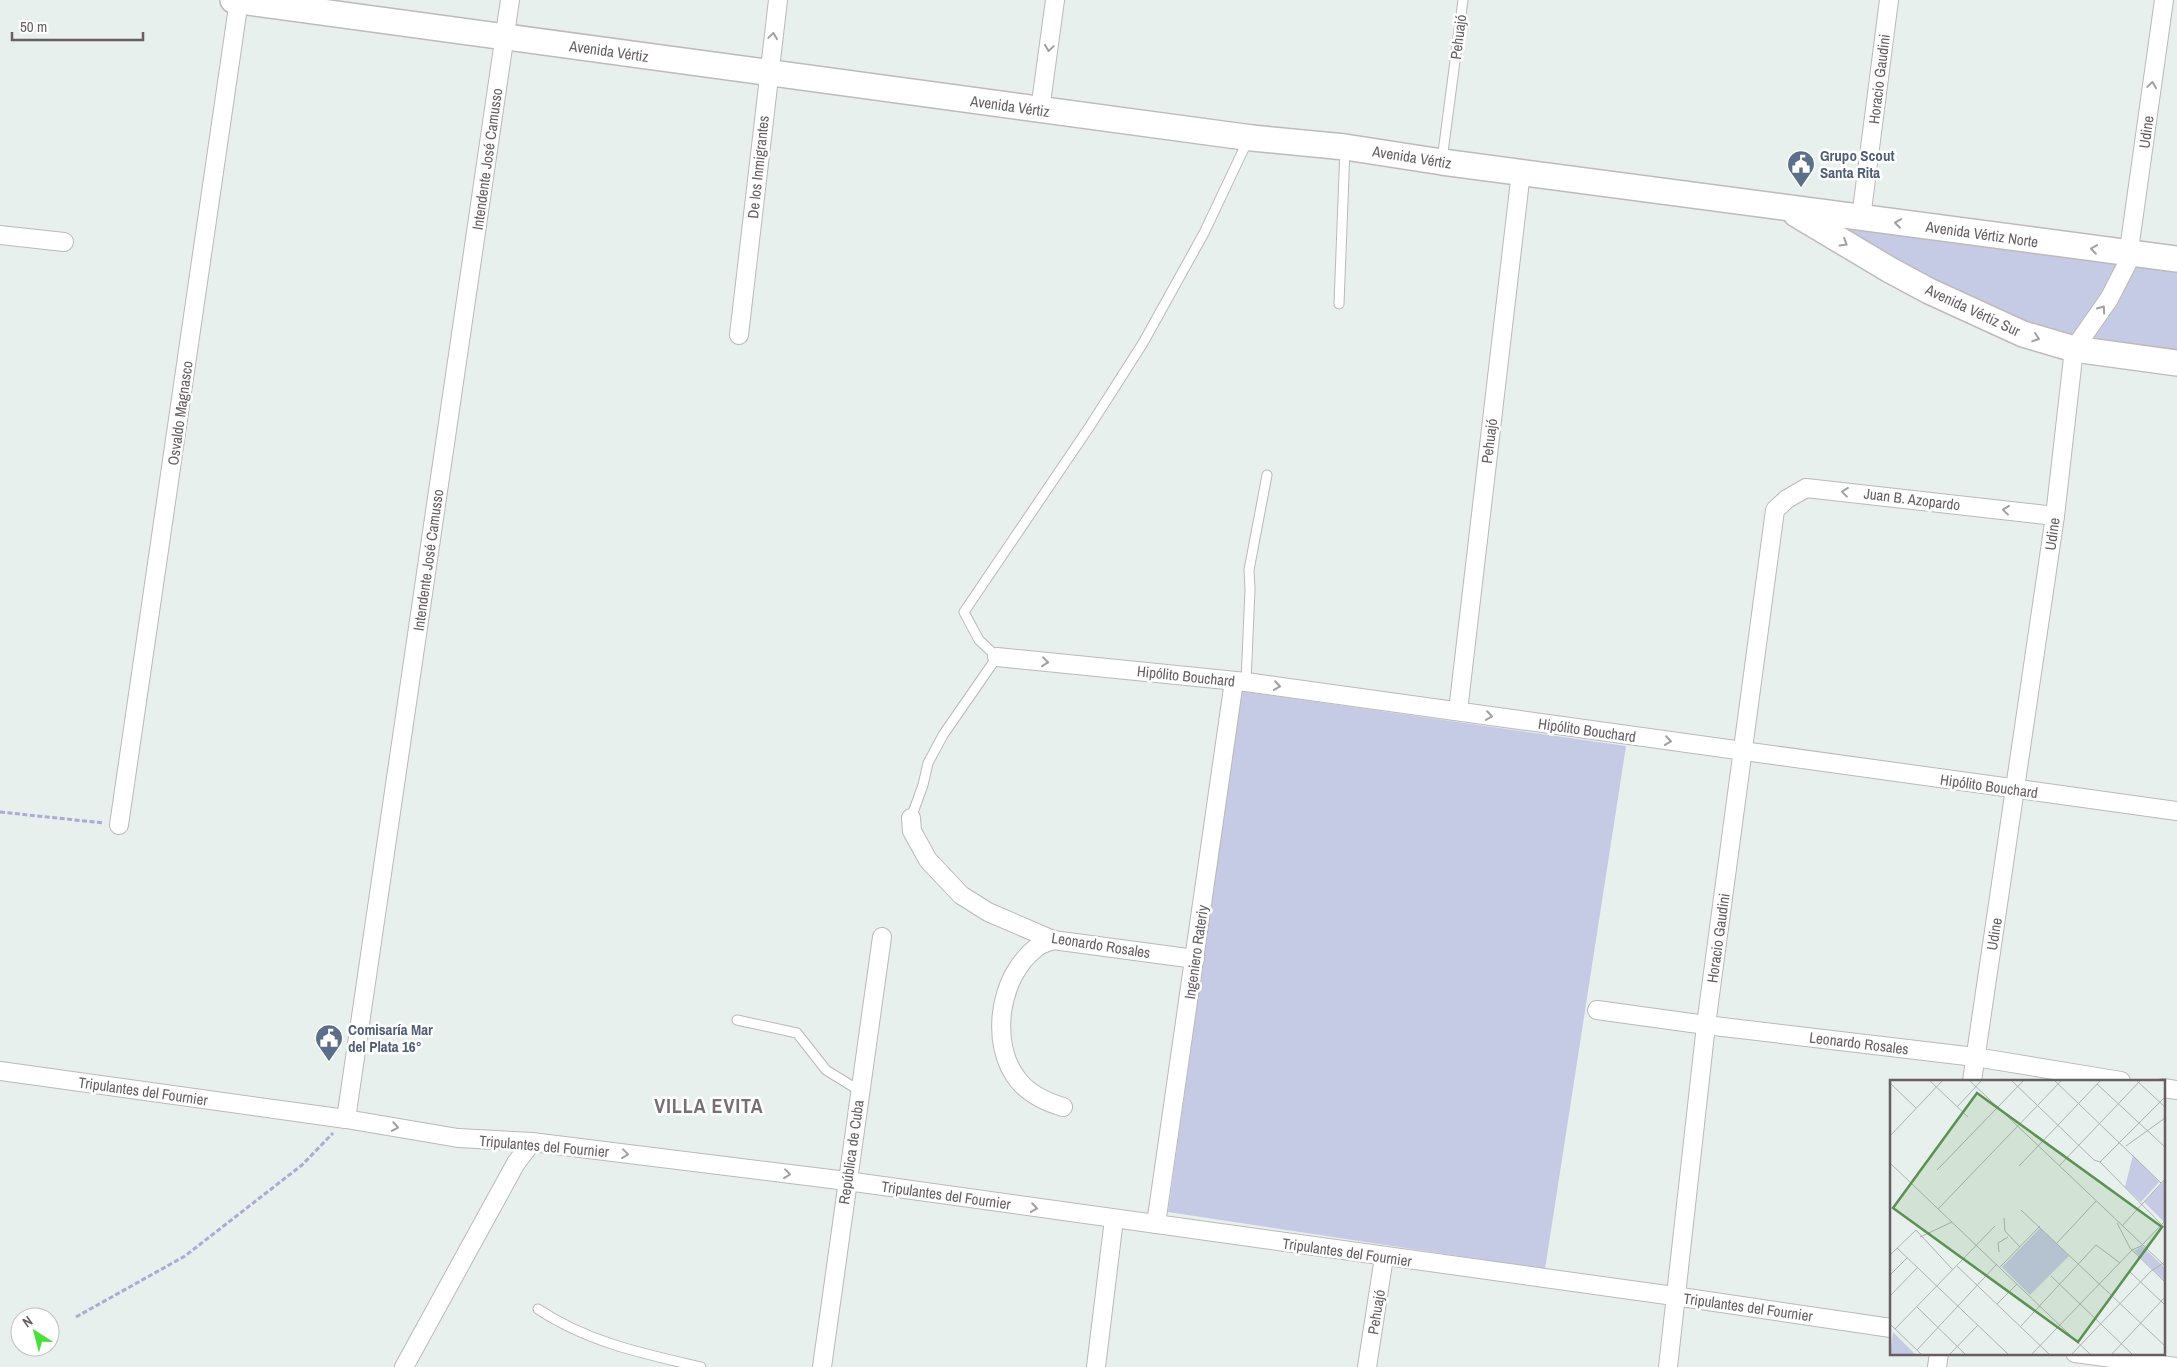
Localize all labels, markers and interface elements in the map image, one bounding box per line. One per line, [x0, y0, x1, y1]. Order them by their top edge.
scale bar [12, 10, 144, 42]
street label: Pehuajó [1445, 13, 1471, 61]
text: 50 m [20, 16, 47, 37]
one-way arrow [767, 32, 778, 40]
street label: Horacio Gaudini [1863, 33, 1895, 125]
street label: Avenida Vértiz [567, 35, 650, 67]
one-way arrow [1044, 44, 1054, 53]
one-way arrow [2146, 80, 2157, 88]
street label: Intendente José Camusso [467, 87, 507, 231]
street label: Avenida Vértiz [968, 90, 1051, 122]
street label: Udine [2133, 114, 2159, 150]
street label: De los Inmigrantes [742, 115, 774, 219]
street label: Avenida Vértiz [1370, 140, 1453, 174]
place label: Grupo Scout Santa Rita [1820, 145, 1895, 183]
public building icon: Grupo Scout Santa Rita [1786, 149, 1816, 188]
street label: Avenida Vértiz Norte [1923, 216, 2040, 252]
one-way arrow [1894, 218, 1902, 229]
one-way arrow [1839, 236, 1848, 246]
one-way arrow [2090, 244, 2098, 255]
street label: Avenida Vértiz Sur [1921, 278, 2024, 341]
one-way arrow [2096, 305, 2105, 315]
one-way arrow [2032, 333, 2040, 343]
street label: Osvaldo Magnasco [162, 359, 198, 467]
street label: Pehuajó [1476, 417, 1502, 465]
street label: Juan B. Azopardo [1863, 483, 1962, 515]
one-way arrow [1841, 487, 1849, 498]
street label: Intendente José Camusso [408, 488, 448, 632]
one-way arrow [2002, 505, 2010, 516]
street label: Udine [2039, 516, 2065, 552]
one-way arrow [1042, 656, 1050, 667]
street label: Hipólito Bouchard [1136, 660, 1236, 692]
one-way arrow [1273, 680, 1281, 691]
one-way arrow [1485, 710, 1494, 720]
street label: Hipólito Bouchard [1537, 713, 1637, 747]
one-way arrow [1664, 735, 1672, 746]
street label: Hipólito Bouchard [1939, 769, 2039, 803]
street label: Horacio Gaudini [1701, 892, 1735, 984]
street label: Ingeniero Rateriy [1179, 903, 1213, 1001]
street label: Udine [1981, 916, 2007, 952]
street label: Leonardo Rosales [1050, 927, 1152, 963]
place label: Comisaría Mar del Plata 16° [348, 1019, 433, 1057]
public building icon: Comisaría Mar del Plata 16° [314, 1023, 344, 1062]
street label: Leonardo Rosales [1808, 1026, 1910, 1060]
street label: Tripulantes del Fournier [77, 1072, 209, 1110]
inset map [1890, 1080, 2164, 1354]
district label: VILLA EVITA [654, 1092, 764, 1119]
street label: República de Cuba [833, 1098, 869, 1206]
one-way arrow [390, 1122, 399, 1132]
street label: Tripulantes del Fournier [478, 1130, 610, 1162]
one-way arrow [622, 1148, 630, 1159]
one-way arrow [783, 1168, 791, 1179]
street label: Tripulantes del Fournier [880, 1176, 1012, 1214]
one-way arrow [1030, 1202, 1039, 1212]
street label: Tripulantes del Fournier [1281, 1233, 1413, 1271]
street label: Pehuajó [1362, 1288, 1390, 1336]
street label: Tripulantes del Fournier [1682, 1288, 1814, 1326]
north arrow [10, 1307, 60, 1357]
text: N [19, 1312, 36, 1331]

